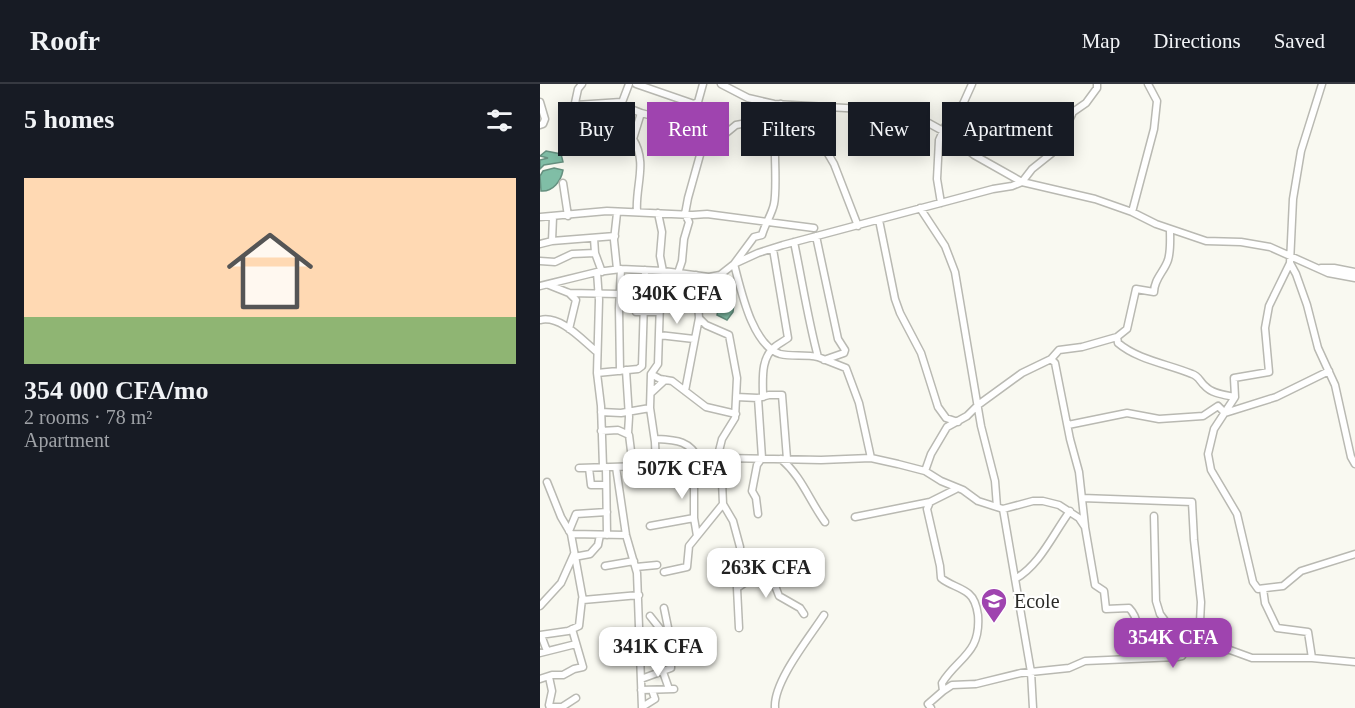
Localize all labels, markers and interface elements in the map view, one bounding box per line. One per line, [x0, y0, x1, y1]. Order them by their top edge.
text: Roofr [30, 25, 100, 56]
text: Map [1082, 29, 1120, 53]
text: Directions [1153, 29, 1241, 53]
text: Saved [1274, 29, 1325, 53]
chip: Buy [558, 102, 635, 156]
chip: Rent [647, 102, 729, 156]
chip: Filters [741, 102, 836, 156]
chip: New [848, 102, 930, 156]
chip: Apartment [942, 102, 1074, 156]
icon: filters [483, 104, 516, 137]
text: 5 homes [24, 105, 114, 134]
icon: home [216, 217, 324, 325]
pin: 340K CFA [615, 274, 739, 325]
text: 340K CFA [632, 282, 722, 304]
text: 354 000 CFA/mo [24, 376, 208, 405]
text: 2 rooms · 78 m² [24, 406, 152, 428]
text: Apartment [24, 429, 110, 451]
pin: 507K CFA [620, 449, 744, 500]
text: 507K CFA [637, 457, 727, 479]
pin: 263K CFA [704, 548, 828, 599]
text: 263K CFA [721, 556, 811, 578]
school or university icon: Ecole [979, 586, 1009, 624]
place label: Ecole [1014, 590, 1060, 612]
pin: 354K CFA [1111, 618, 1235, 669]
text: 354K CFA [1128, 626, 1218, 648]
pin: 341K CFA [596, 627, 720, 678]
text: 341K CFA [613, 635, 703, 657]

